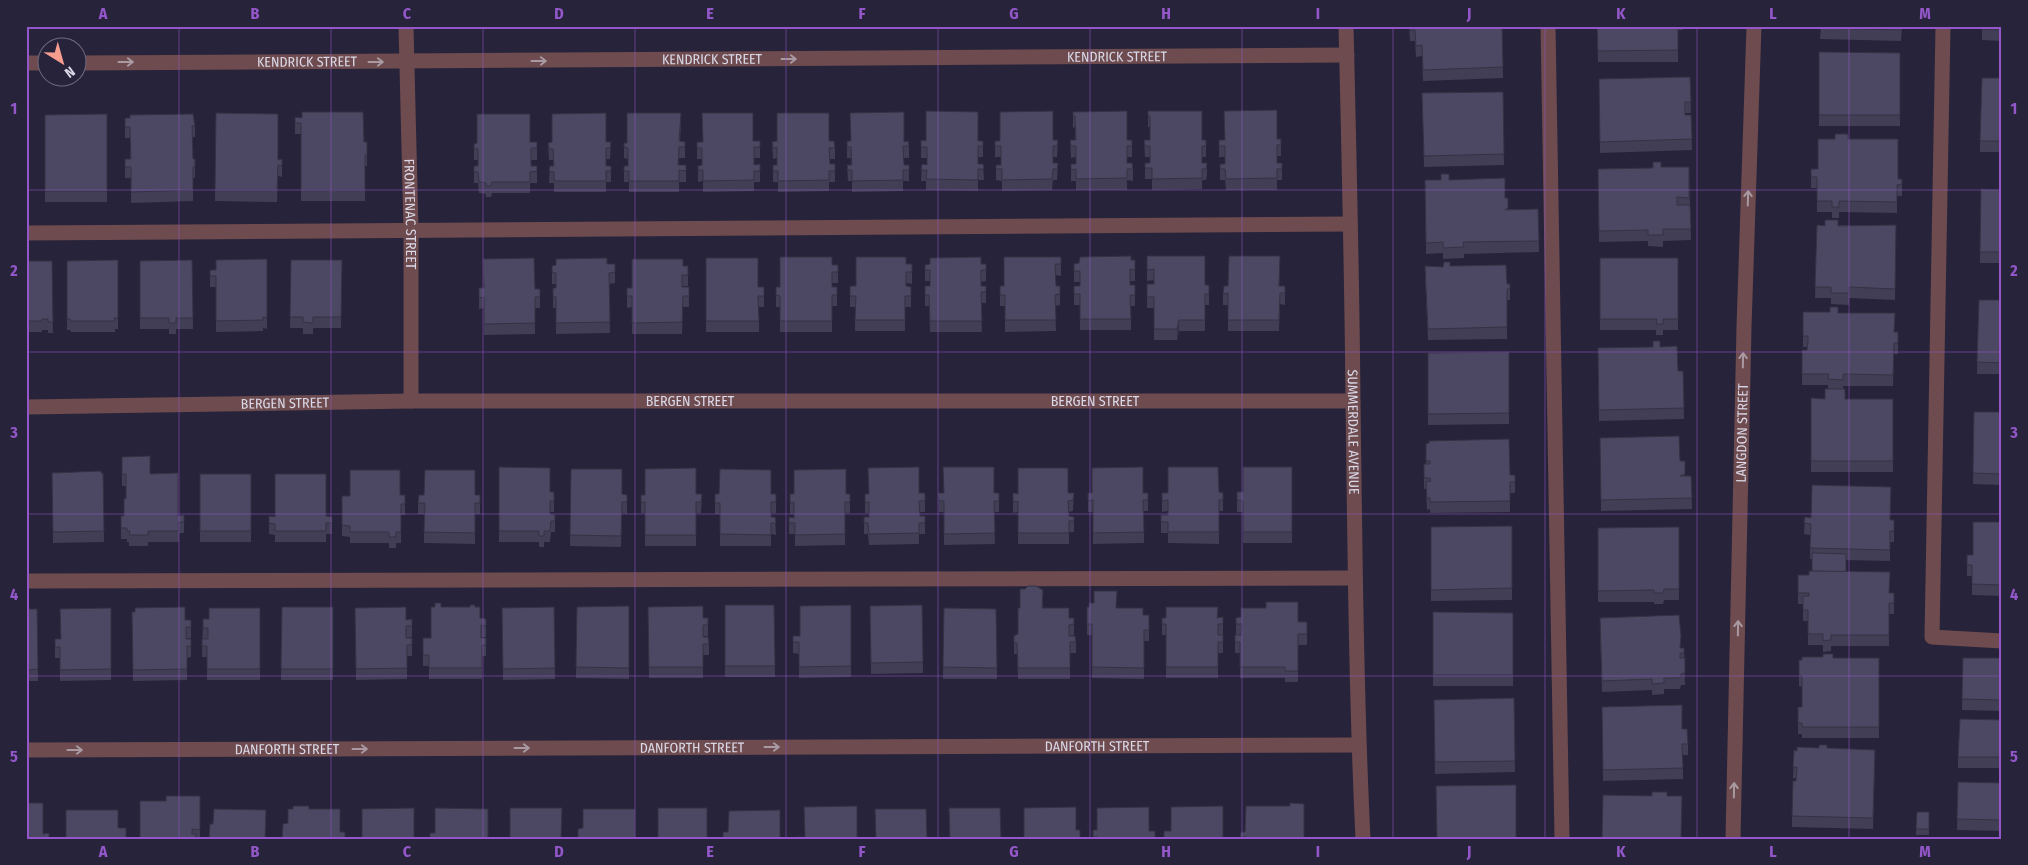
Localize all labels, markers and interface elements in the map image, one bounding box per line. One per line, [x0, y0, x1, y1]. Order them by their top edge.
text: A [98, 4, 108, 23]
text: B [251, 4, 260, 23]
text: C [403, 4, 412, 23]
text: D [554, 4, 564, 23]
text: E [706, 4, 714, 23]
text: F [858, 4, 866, 23]
text: G [1009, 4, 1019, 23]
text: H [1161, 4, 1171, 23]
text: I [1316, 4, 1320, 23]
text: J [1466, 4, 1471, 23]
text: K [1616, 4, 1626, 23]
text: L [1769, 4, 1777, 23]
text: M [1919, 4, 1931, 23]
north arrow [38, 38, 88, 88]
street label: KENDRICK STREET [1067, 48, 1168, 66]
street label: KENDRICK STREET [662, 51, 763, 68]
street label: KENDRICK STREET [257, 53, 358, 71]
one-way arrow [780, 54, 796, 64]
one-way arrow [530, 56, 546, 66]
one-way arrow [118, 57, 134, 67]
one-way arrow [368, 57, 384, 67]
text: N [61, 63, 78, 81]
text: 1 [11, 99, 17, 118]
text: 1 [2011, 99, 2017, 118]
street label: FRONTENAC STREET [400, 158, 419, 270]
one-way arrow [1743, 190, 1752, 206]
text: 2 [9, 261, 18, 280]
text: 2 [2009, 261, 2018, 280]
one-way arrow [1738, 352, 1748, 368]
street label: SUMMERDALE AVENUE [1344, 369, 1362, 495]
street label: LANGDON STREET [1733, 383, 1752, 483]
street label: BERGEN STREET [646, 393, 735, 410]
street label: BERGEN STREET [1051, 393, 1140, 410]
street label: BERGEN STREET [241, 394, 330, 413]
text: 3 [9, 423, 18, 442]
text: 3 [2009, 423, 2018, 442]
text: 4 [10, 585, 18, 604]
text: 4 [2010, 585, 2018, 604]
one-way arrow [1733, 620, 1742, 636]
street label: DANFORTH STREET [1045, 738, 1150, 755]
street label: DANFORTH STREET [640, 739, 745, 757]
street label: DANFORTH STREET [235, 741, 340, 758]
one-way arrow [764, 742, 780, 752]
one-way arrow [514, 743, 530, 753]
one-way arrow [352, 744, 368, 754]
one-way arrow [66, 745, 83, 755]
text: 5 [10, 747, 18, 766]
text: 5 [2010, 747, 2018, 766]
one-way arrow [1730, 782, 1739, 798]
text: A [98, 842, 108, 861]
text: B [251, 842, 260, 861]
text: C [403, 842, 412, 861]
text: D [554, 842, 564, 861]
text: E [706, 842, 714, 861]
text: F [858, 842, 866, 861]
text: G [1009, 842, 1019, 861]
text: H [1161, 842, 1171, 861]
text: I [1316, 842, 1320, 861]
text: J [1466, 842, 1471, 861]
text: K [1616, 842, 1626, 861]
text: L [1769, 842, 1777, 861]
text: M [1919, 842, 1931, 861]

